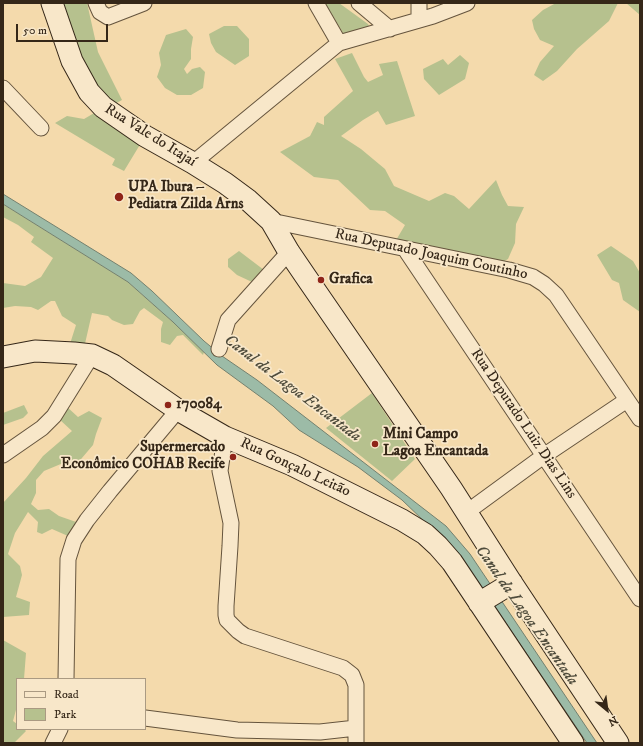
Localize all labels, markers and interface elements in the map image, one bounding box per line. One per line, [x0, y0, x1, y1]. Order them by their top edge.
scale bar [18, 16, 110, 42]
text: 50 m [23, 23, 47, 38]
street label: Rua Vale do Itajaí [101, 101, 199, 171]
place label: UPA Ibura – Pediatra Zilda Arns [128, 179, 243, 214]
marker: UPA Ibura – Pediatra Zilda Arns [113, 191, 125, 203]
street label: Rua Deputado Joaquim Coutinho [333, 226, 529, 284]
place label: Grafica [329, 271, 373, 289]
marker: Grafica [316, 275, 326, 285]
water label: Canal da Lagoa Encantada [220, 331, 364, 447]
street label: Rua Deputado Luiz Dias Lins [466, 346, 580, 502]
place label: 170084 [176, 396, 222, 414]
marker: 170084 [163, 400, 173, 410]
place label: Mini Campo Lagoa Encantada [383, 426, 488, 461]
street label: Rua Gonçalo Leitão [237, 435, 353, 501]
place label: Supermercado Econômico COHAB Recife [61, 439, 225, 474]
marker: Mini Campo Lagoa Encantada [370, 439, 380, 449]
marker: Supermercado Econômico COHAB Recife [228, 452, 238, 462]
water label: Canal da Lagoa Encantada [470, 542, 582, 690]
legend [16, 678, 146, 730]
text: Road [54, 687, 79, 702]
north arrow [587, 690, 627, 730]
text: Park [54, 707, 76, 722]
text: N [605, 712, 620, 729]

